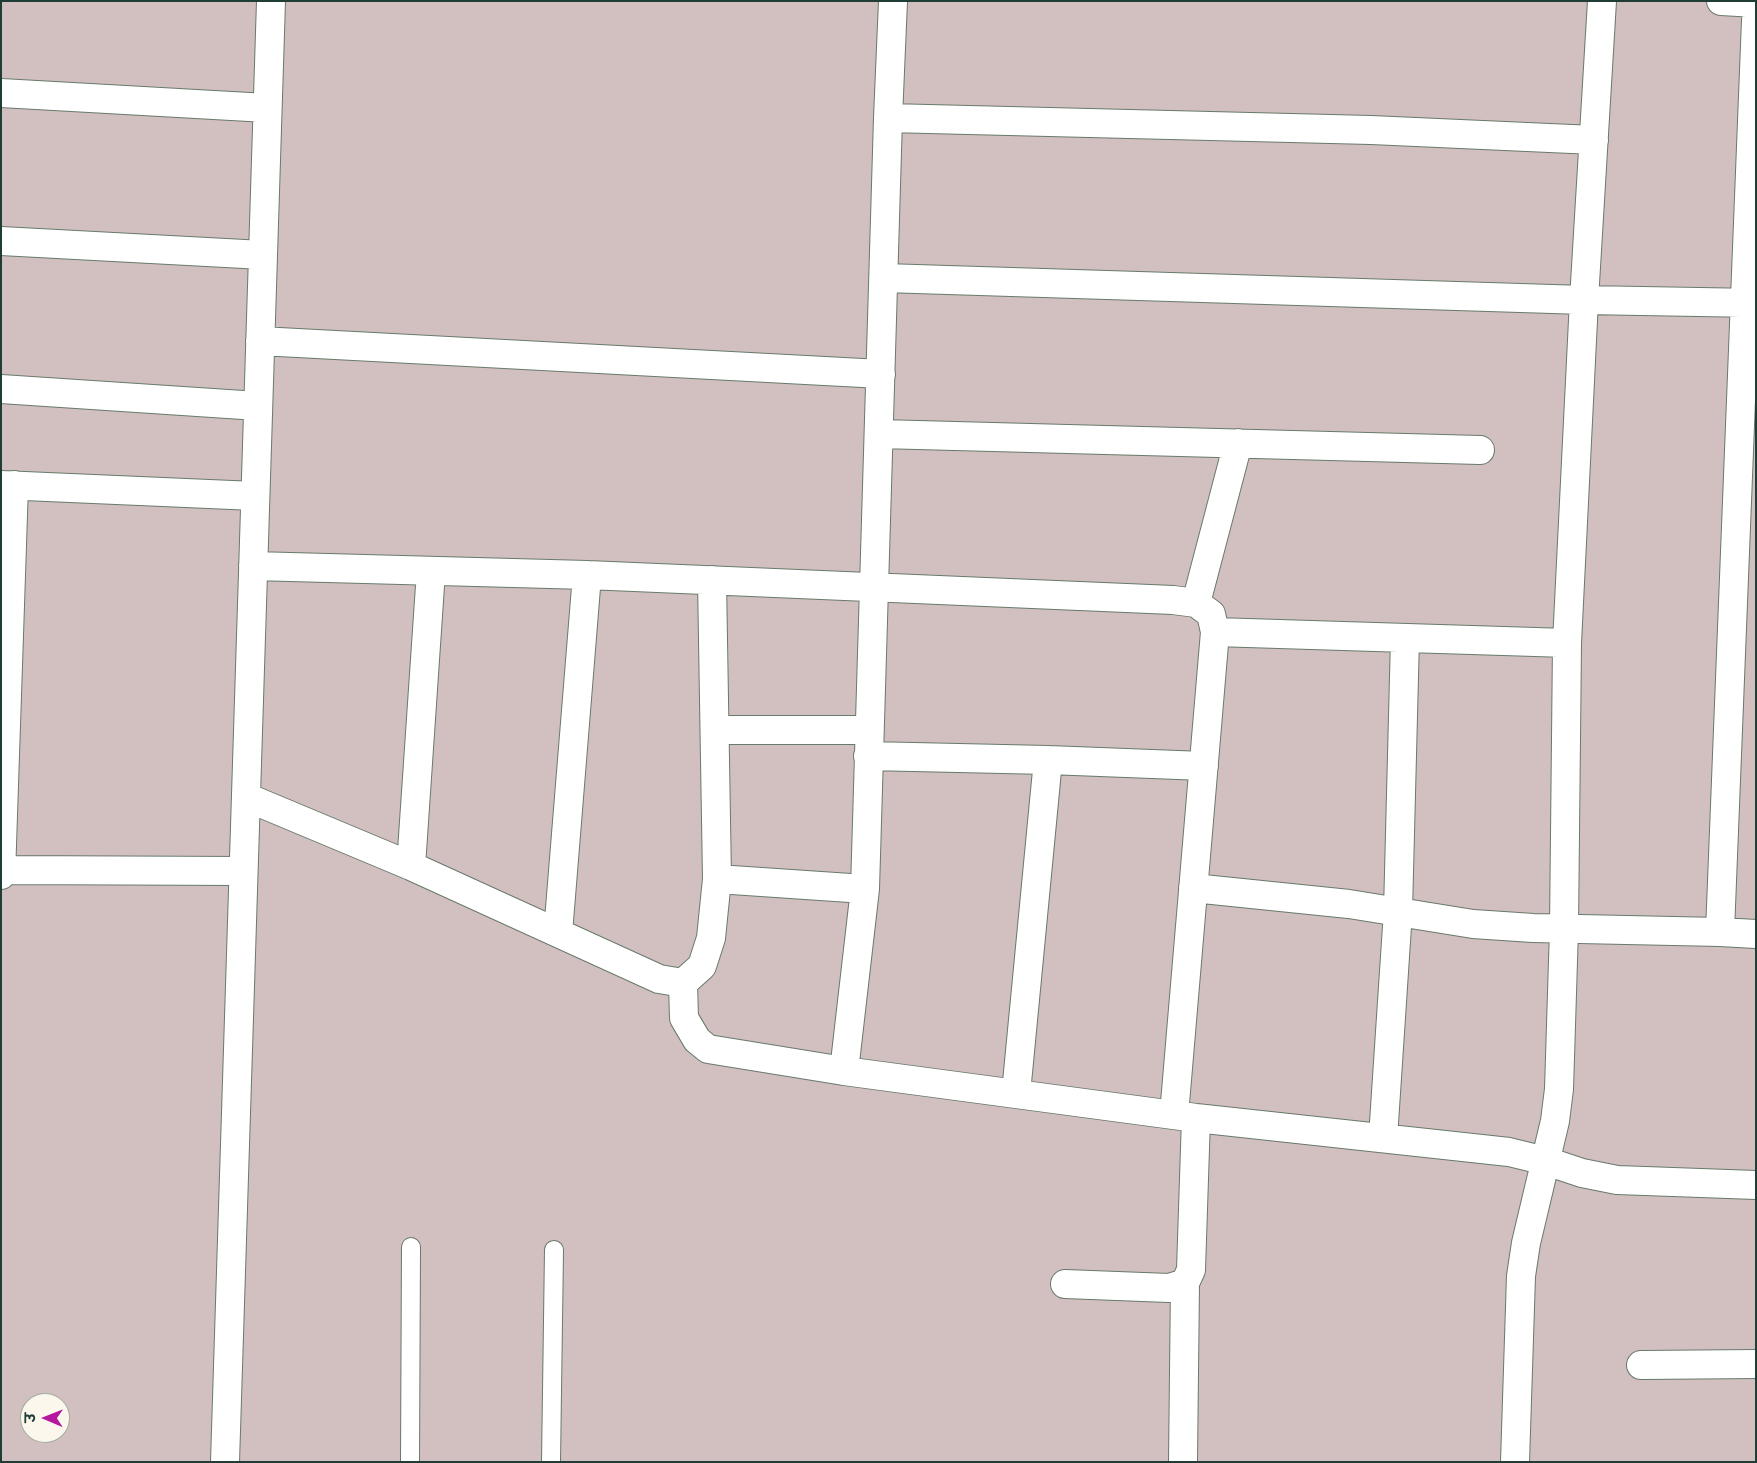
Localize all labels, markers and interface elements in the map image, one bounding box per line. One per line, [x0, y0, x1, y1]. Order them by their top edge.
north arrow [20, 1393, 70, 1443]
text: उ [21, 1413, 41, 1423]

